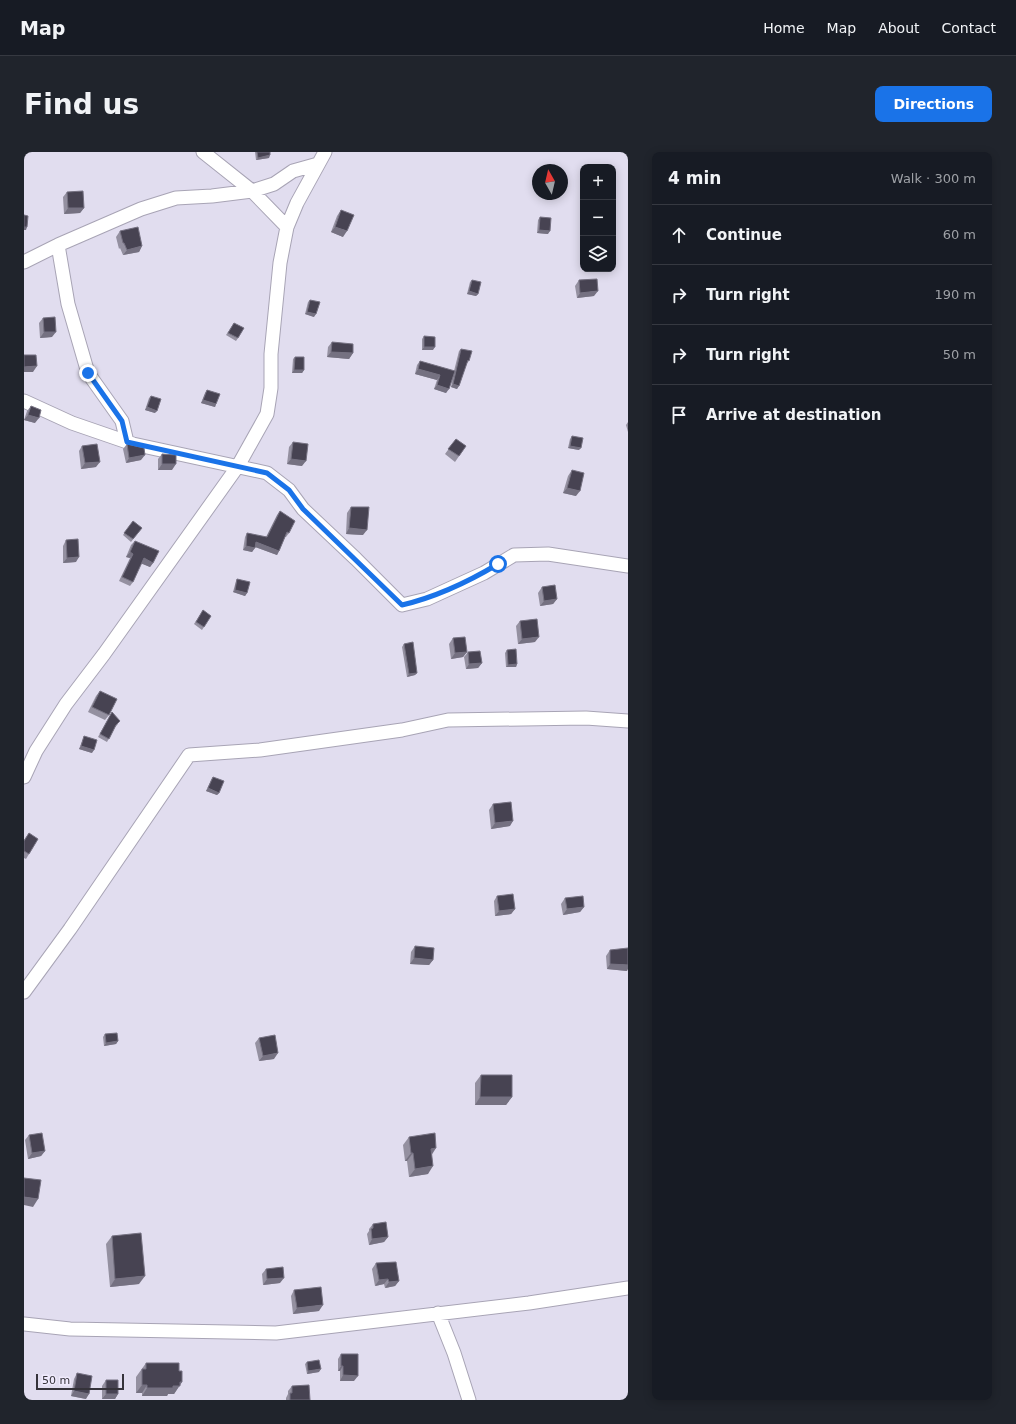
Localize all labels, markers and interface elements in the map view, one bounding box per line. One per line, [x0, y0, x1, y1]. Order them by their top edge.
text: Map [20, 17, 65, 39]
text: Home [763, 20, 805, 36]
text: Map [827, 20, 856, 36]
text: About [878, 20, 920, 36]
text: Contact [942, 20, 996, 36]
button: Directions [875, 86, 992, 122]
text: Find us [24, 88, 139, 121]
north arrow [532, 164, 568, 200]
map controls [580, 164, 616, 272]
button: + [580, 164, 616, 200]
text: 4 min [668, 168, 721, 188]
text: Walk · 300 m [891, 171, 976, 186]
button: − [580, 200, 616, 236]
icon: ahead [668, 224, 690, 246]
text: Continue [706, 226, 782, 244]
text: 60 m [943, 227, 976, 242]
button: layers [580, 236, 616, 272]
icon: right [668, 284, 690, 306]
text: Turn right [706, 286, 790, 304]
text: 190 m [934, 287, 976, 302]
icon: right [668, 344, 690, 366]
text: Turn right [706, 346, 790, 364]
text: 50 m [943, 347, 976, 362]
route end [79, 364, 97, 382]
icon: arrive [668, 404, 690, 426]
text: Arrive at destination [706, 406, 881, 424]
route start [489, 555, 507, 573]
scale bar [36, 1372, 124, 1391]
text: 50 m [42, 1374, 70, 1387]

